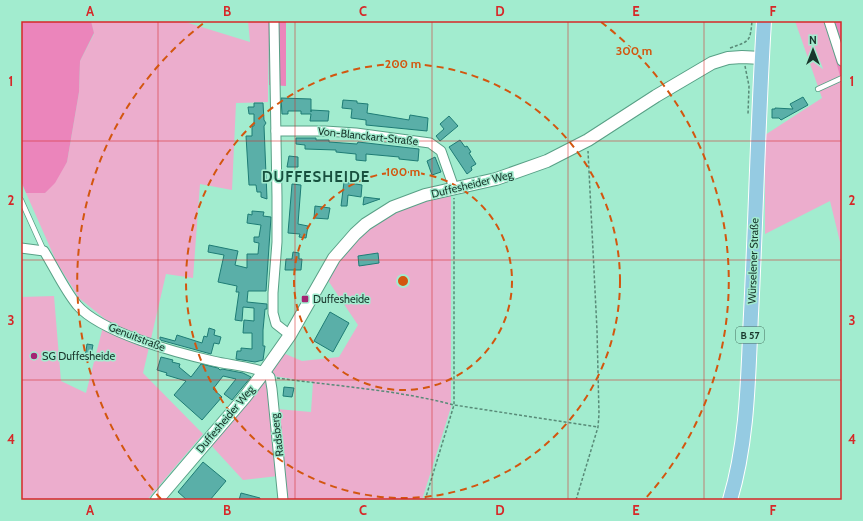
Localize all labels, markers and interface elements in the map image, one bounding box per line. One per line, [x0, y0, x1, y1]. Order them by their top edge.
text: A [86, 3, 95, 19]
text: B [223, 3, 231, 19]
text: C [359, 3, 367, 19]
text: D [495, 3, 505, 19]
text: E [632, 3, 640, 19]
text: F [770, 3, 777, 19]
north arrow [793, 30, 833, 70]
text: N [809, 33, 817, 47]
text: 300 m [616, 43, 652, 58]
text: 200 m [385, 56, 421, 71]
text: 1 [9, 73, 13, 89]
text: 1 [850, 73, 854, 89]
street label: Von-Blanckart-Straße [317, 124, 419, 148]
text: 100 m [386, 164, 420, 179]
street label: Duffesheider Weg [430, 167, 515, 201]
district label: DUFFESHEIDE [262, 168, 370, 186]
text: 2 [8, 192, 15, 208]
text: 2 [849, 192, 856, 208]
street label: Würselener Straße [745, 217, 762, 304]
centre of rings [396, 274, 410, 288]
place label: Duffesheide [313, 292, 370, 306]
marker: Duffesheide [300, 294, 310, 304]
text: 3 [7, 312, 15, 328]
text: 3 [848, 312, 856, 328]
street label: Genuitstraße [107, 320, 168, 354]
road number: B 57 [736, 327, 764, 343]
place label: SG Duffesheide [42, 349, 115, 363]
marker: SG Duffesheide [29, 351, 39, 361]
street label: Duffesheider Weg [193, 382, 258, 456]
street label: Radsberg [267, 412, 287, 457]
text: 4 [7, 431, 15, 447]
text: 4 [848, 431, 856, 447]
text: A [86, 502, 95, 518]
text: B [223, 502, 231, 518]
text: C [359, 502, 367, 518]
text: D [495, 502, 505, 518]
text: E [632, 502, 640, 518]
text: F [770, 502, 777, 518]

